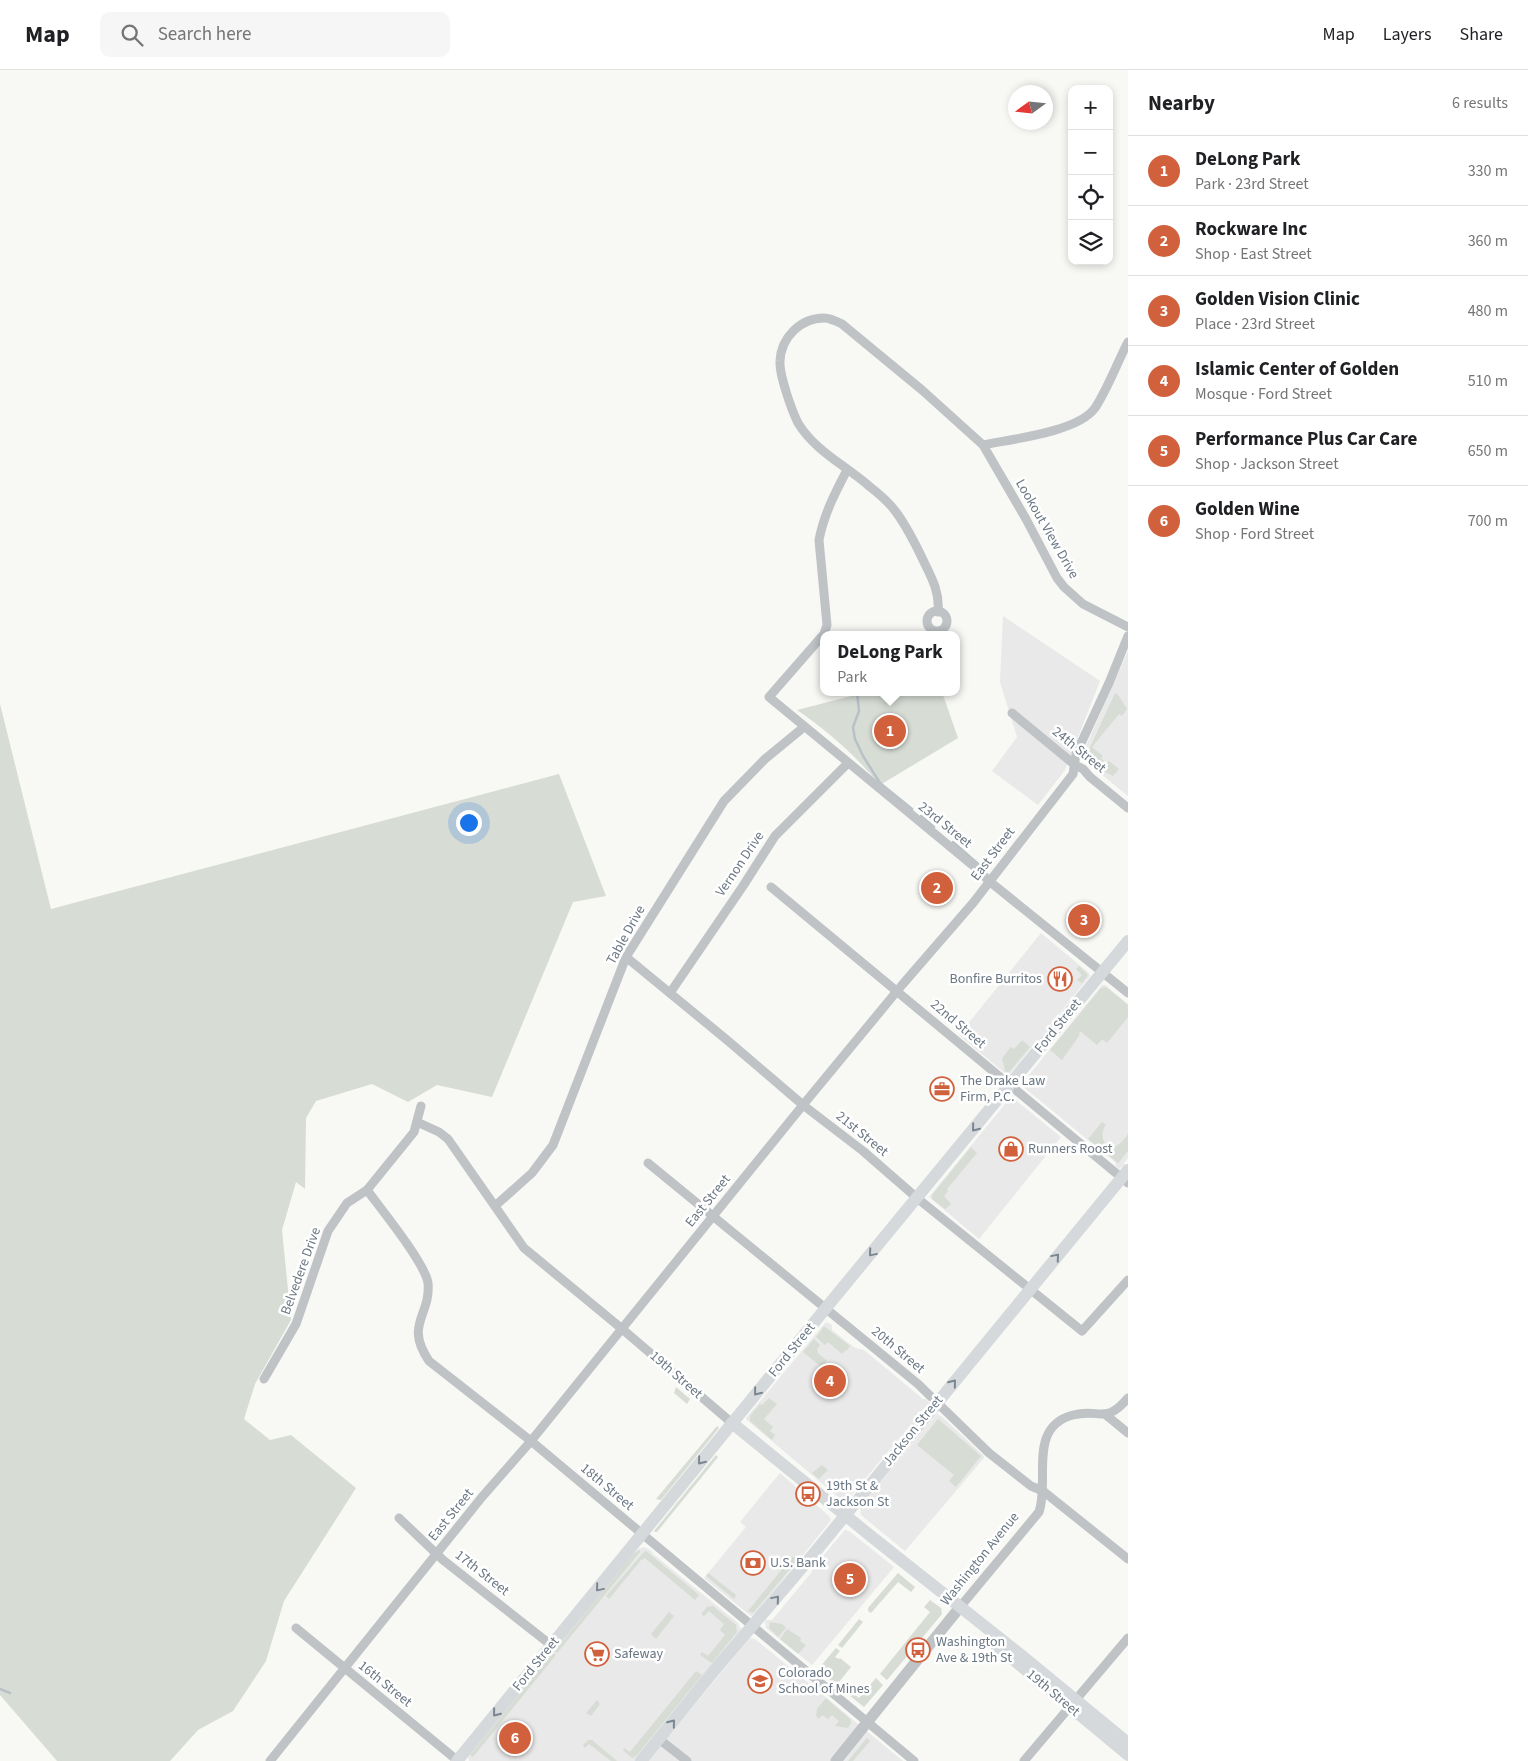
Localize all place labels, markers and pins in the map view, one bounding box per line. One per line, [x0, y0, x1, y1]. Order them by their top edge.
pin: 1 [874, 712, 906, 750]
pin: 2 [921, 869, 953, 907]
pin: 3 [1068, 901, 1100, 939]
restaurant icon: Bonfire Burritos [1047, 966, 1073, 992]
place label: Bonfire Burritos [950, 969, 1042, 989]
place label: The Drake Law Firm, P.C. [960, 1071, 1045, 1107]
office icon: The Drake Law Firm, P.C. [929, 1076, 955, 1102]
shop icon: Runners Roost [998, 1136, 1024, 1162]
place label: Runners Roost [1028, 1139, 1113, 1159]
pin: 4 [814, 1362, 846, 1400]
place label: 19th St & Jackson St [826, 1476, 889, 1512]
bus stop icon: 19th St & Jackson St [795, 1481, 821, 1507]
bank icon: U.S. Bank [740, 1550, 766, 1576]
place label: U.S. Bank [770, 1553, 826, 1573]
pin: 5 [834, 1560, 866, 1598]
place label: Washington Ave & 19th St [936, 1632, 1012, 1668]
bus stop icon: Washington Ave & 19th St [905, 1637, 931, 1663]
supermarket icon: Safeway [584, 1641, 610, 1667]
place label: Safeway [614, 1644, 663, 1664]
place label: Colorado School of Mines [778, 1663, 870, 1699]
school or university icon: Colorado School of Mines [747, 1668, 773, 1694]
pin: 6 [499, 1719, 531, 1757]

